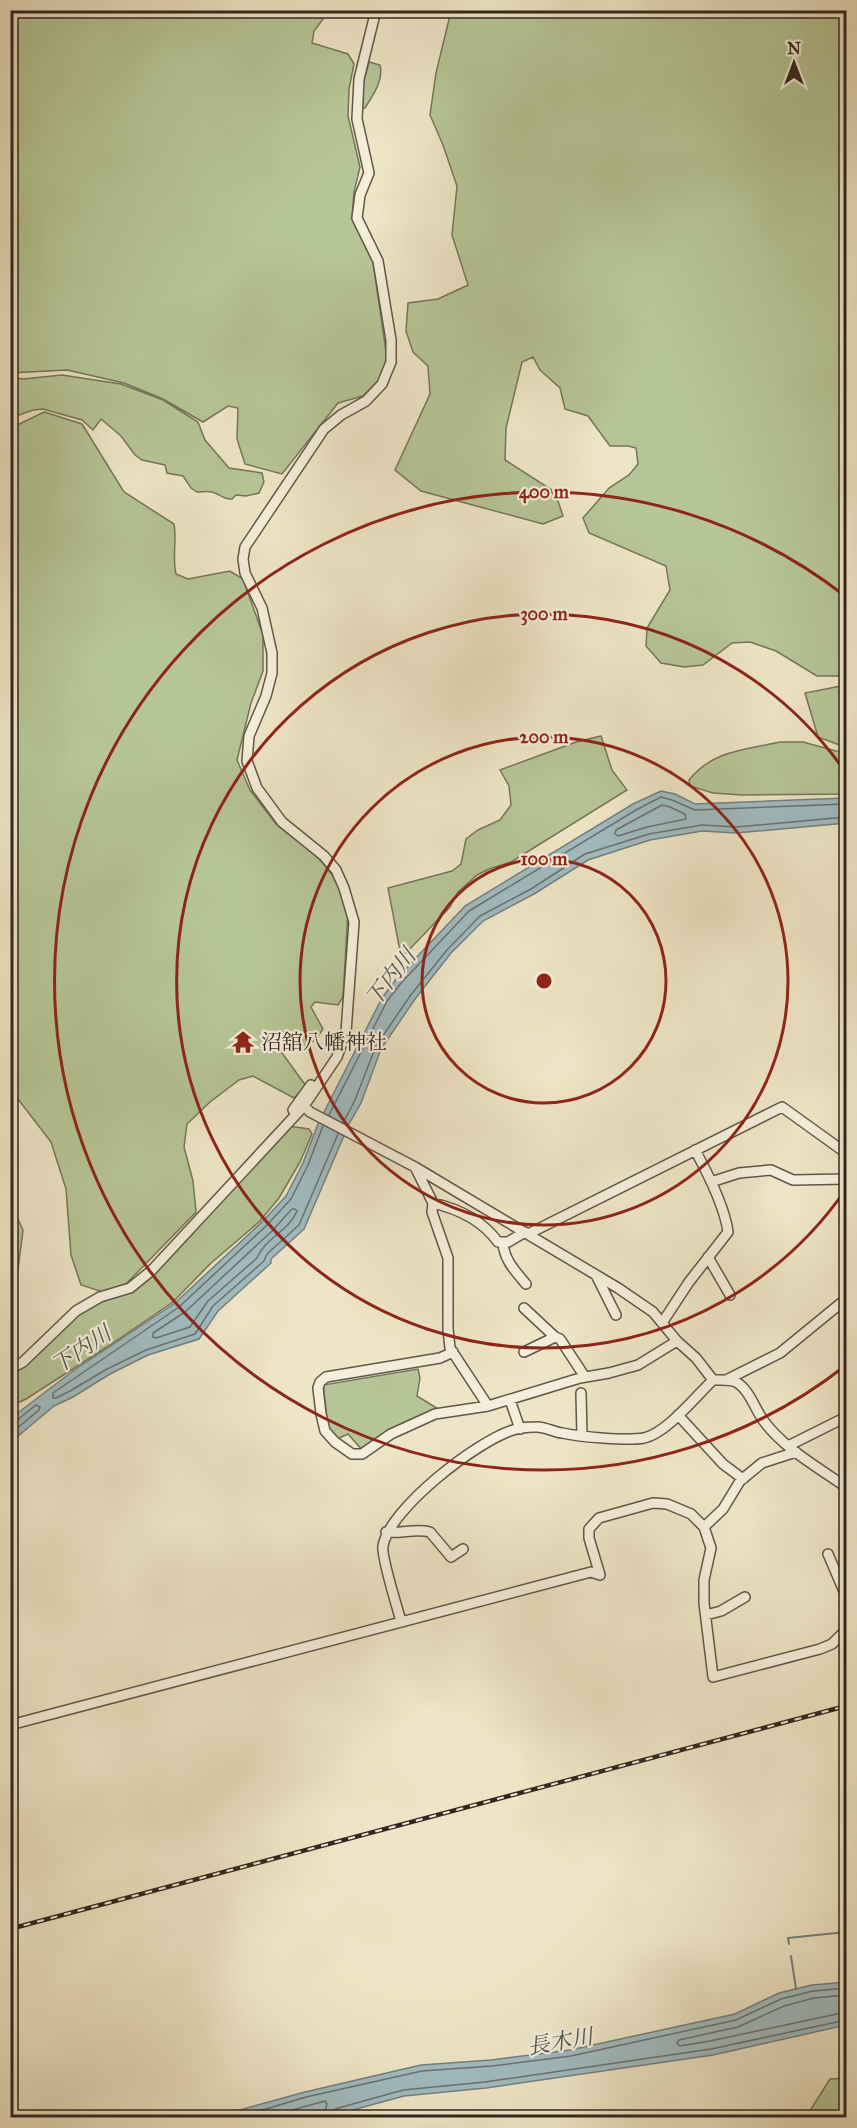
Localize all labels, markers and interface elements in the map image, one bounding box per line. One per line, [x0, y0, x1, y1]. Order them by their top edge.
north arrow [764, 33, 824, 93]
text: N [787, 39, 801, 58]
text: 400 m [519, 481, 570, 504]
text: 300 m [520, 603, 568, 626]
text: 200 m [520, 726, 569, 748]
text: 100 m [521, 848, 568, 870]
water label: 下内川 [359, 941, 423, 1012]
centre of rings [534, 971, 554, 991]
temple icon: 沼舘八幡神社 [230, 1029, 256, 1055]
place label: 沼舘八幡神社 [261, 1029, 387, 1055]
water label: 下内川 [46, 1319, 118, 1379]
water label: 長木川 [525, 2022, 597, 2061]

